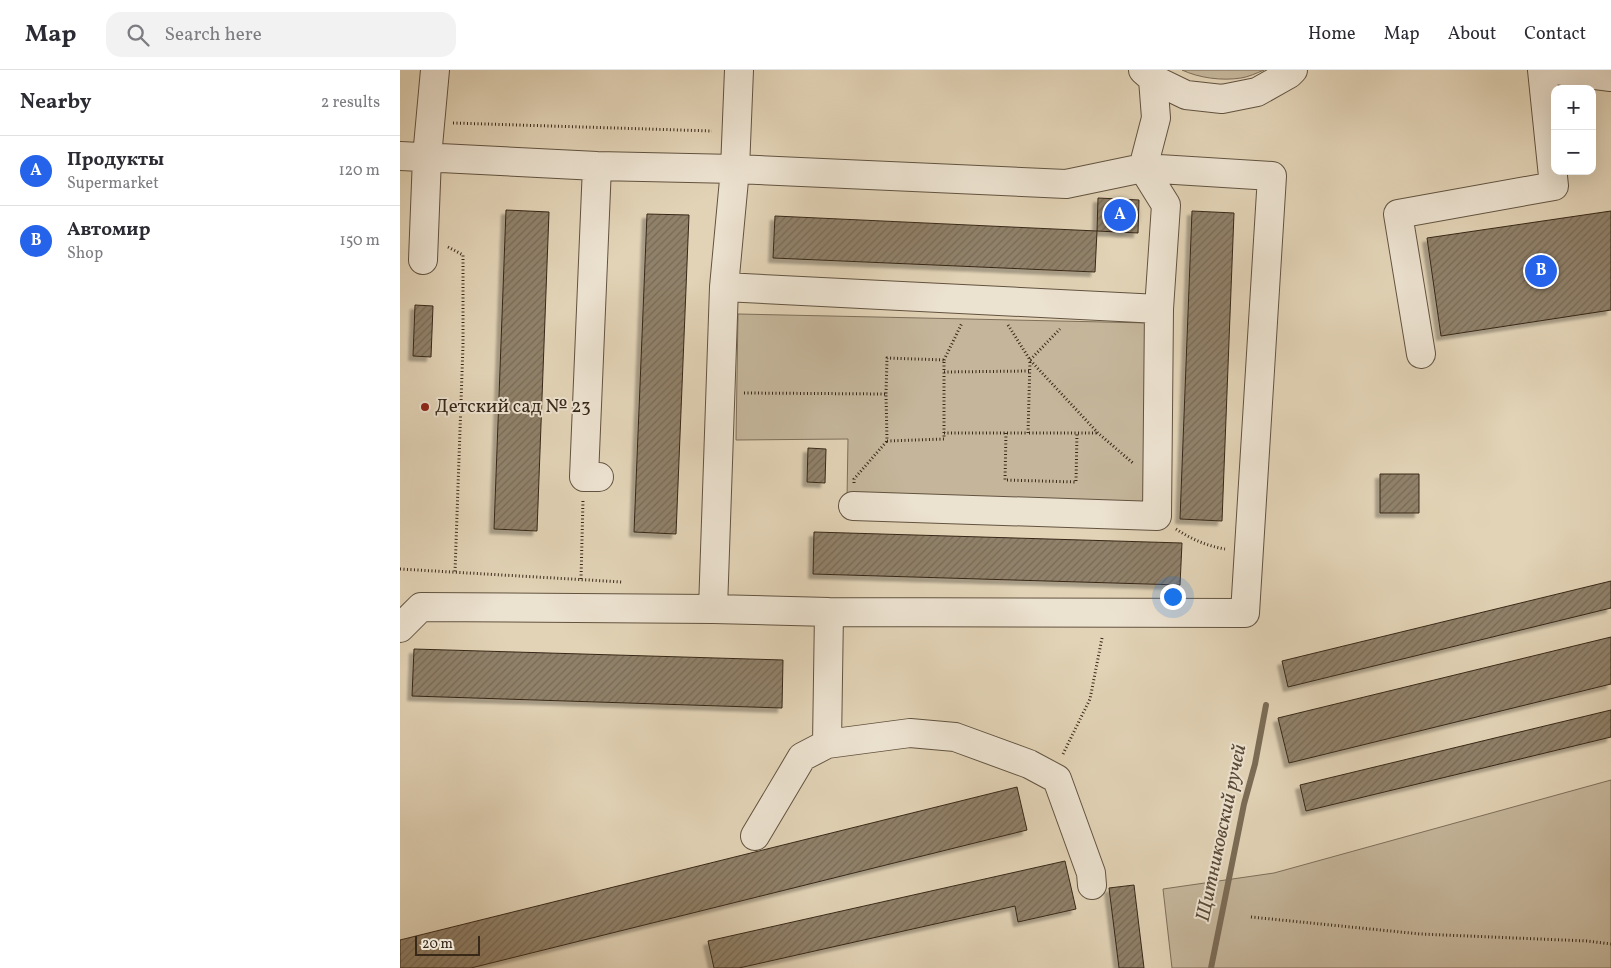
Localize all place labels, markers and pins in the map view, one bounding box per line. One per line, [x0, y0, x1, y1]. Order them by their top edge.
pin: A [1104, 196, 1136, 234]
pin: B [1525, 252, 1557, 290]
place label: Детский сад № 23 [435, 394, 591, 420]
marker: Детский сад № 23 [419, 401, 431, 413]

